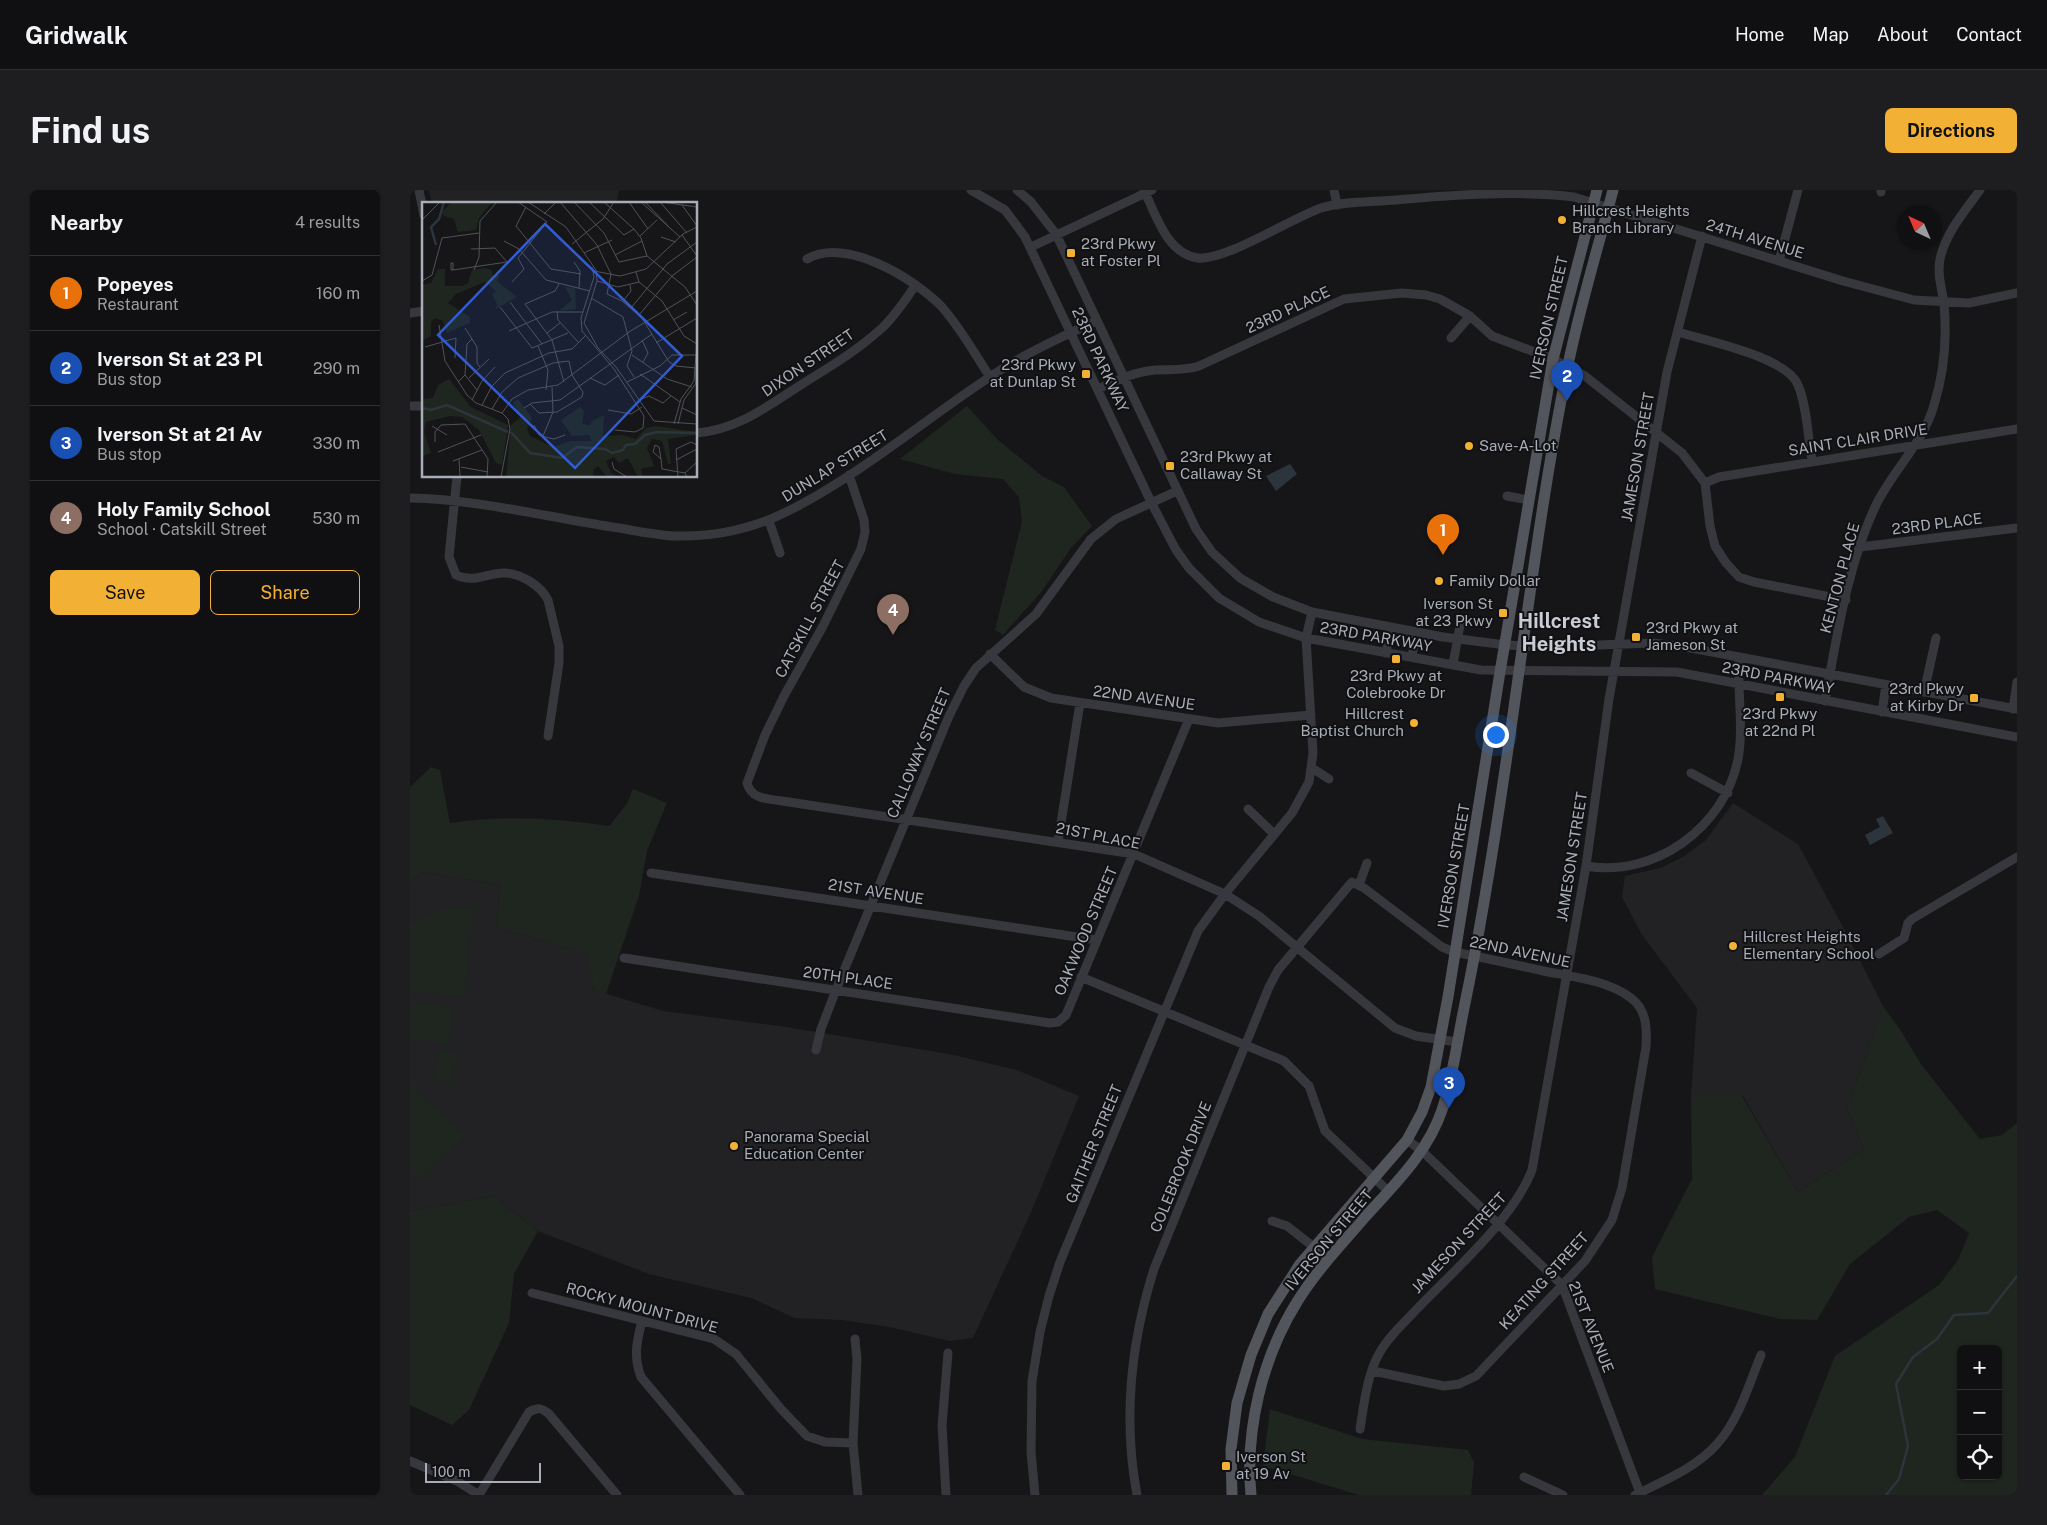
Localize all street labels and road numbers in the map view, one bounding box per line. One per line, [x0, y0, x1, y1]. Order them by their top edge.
street label: 24TH AVENUE [1704, 216, 1806, 262]
street label: IVERSON STREET [1526, 254, 1571, 381]
street label: 23RD PLACE [1243, 283, 1333, 336]
street label: 23RD PARKWAY [1069, 305, 1132, 415]
street label: DIXON STREET [758, 325, 857, 400]
street label: JAMESON STREET [1618, 391, 1657, 523]
street label: SAINT CLAIR DRIVE [1787, 420, 1929, 459]
street label: DUNLAP STREET [779, 426, 891, 505]
street label: 23RD PLACE [1891, 510, 1983, 537]
street label: KENTON PLACE [1817, 521, 1862, 635]
street label: CATSKILL STREET [771, 557, 848, 680]
street label: 23RD PARKWAY [1319, 618, 1434, 655]
street label: 23RD PARKWAY [1721, 658, 1836, 697]
street label: 22ND AVENUE [1092, 682, 1196, 713]
street label: CALLOWAY STREET [883, 685, 954, 821]
street label: JAMESON STREET [1553, 791, 1590, 923]
street label: IVERSON STREET [1434, 802, 1473, 930]
street label: 21ST PLACE [1054, 819, 1142, 852]
street label: OAKWOOD STREET [1051, 864, 1120, 998]
street label: 21ST AVENUE [827, 876, 925, 907]
street label: 22ND AVENUE [1468, 933, 1572, 971]
street label: 20TH PLACE [802, 963, 894, 992]
street label: GAITHER STREET [1062, 1082, 1125, 1206]
street label: COLEBROOK DRIVE [1147, 1099, 1215, 1235]
street label: IVERSON STREET [1282, 1186, 1376, 1293]
street label: JAMESON STREET [1408, 1189, 1510, 1296]
street label: KEATING STREET [1496, 1229, 1592, 1333]
street label: ROCKY MOUNT DRIVE [564, 1279, 720, 1336]
street label: 21ST AVENUE [1565, 1279, 1617, 1375]

